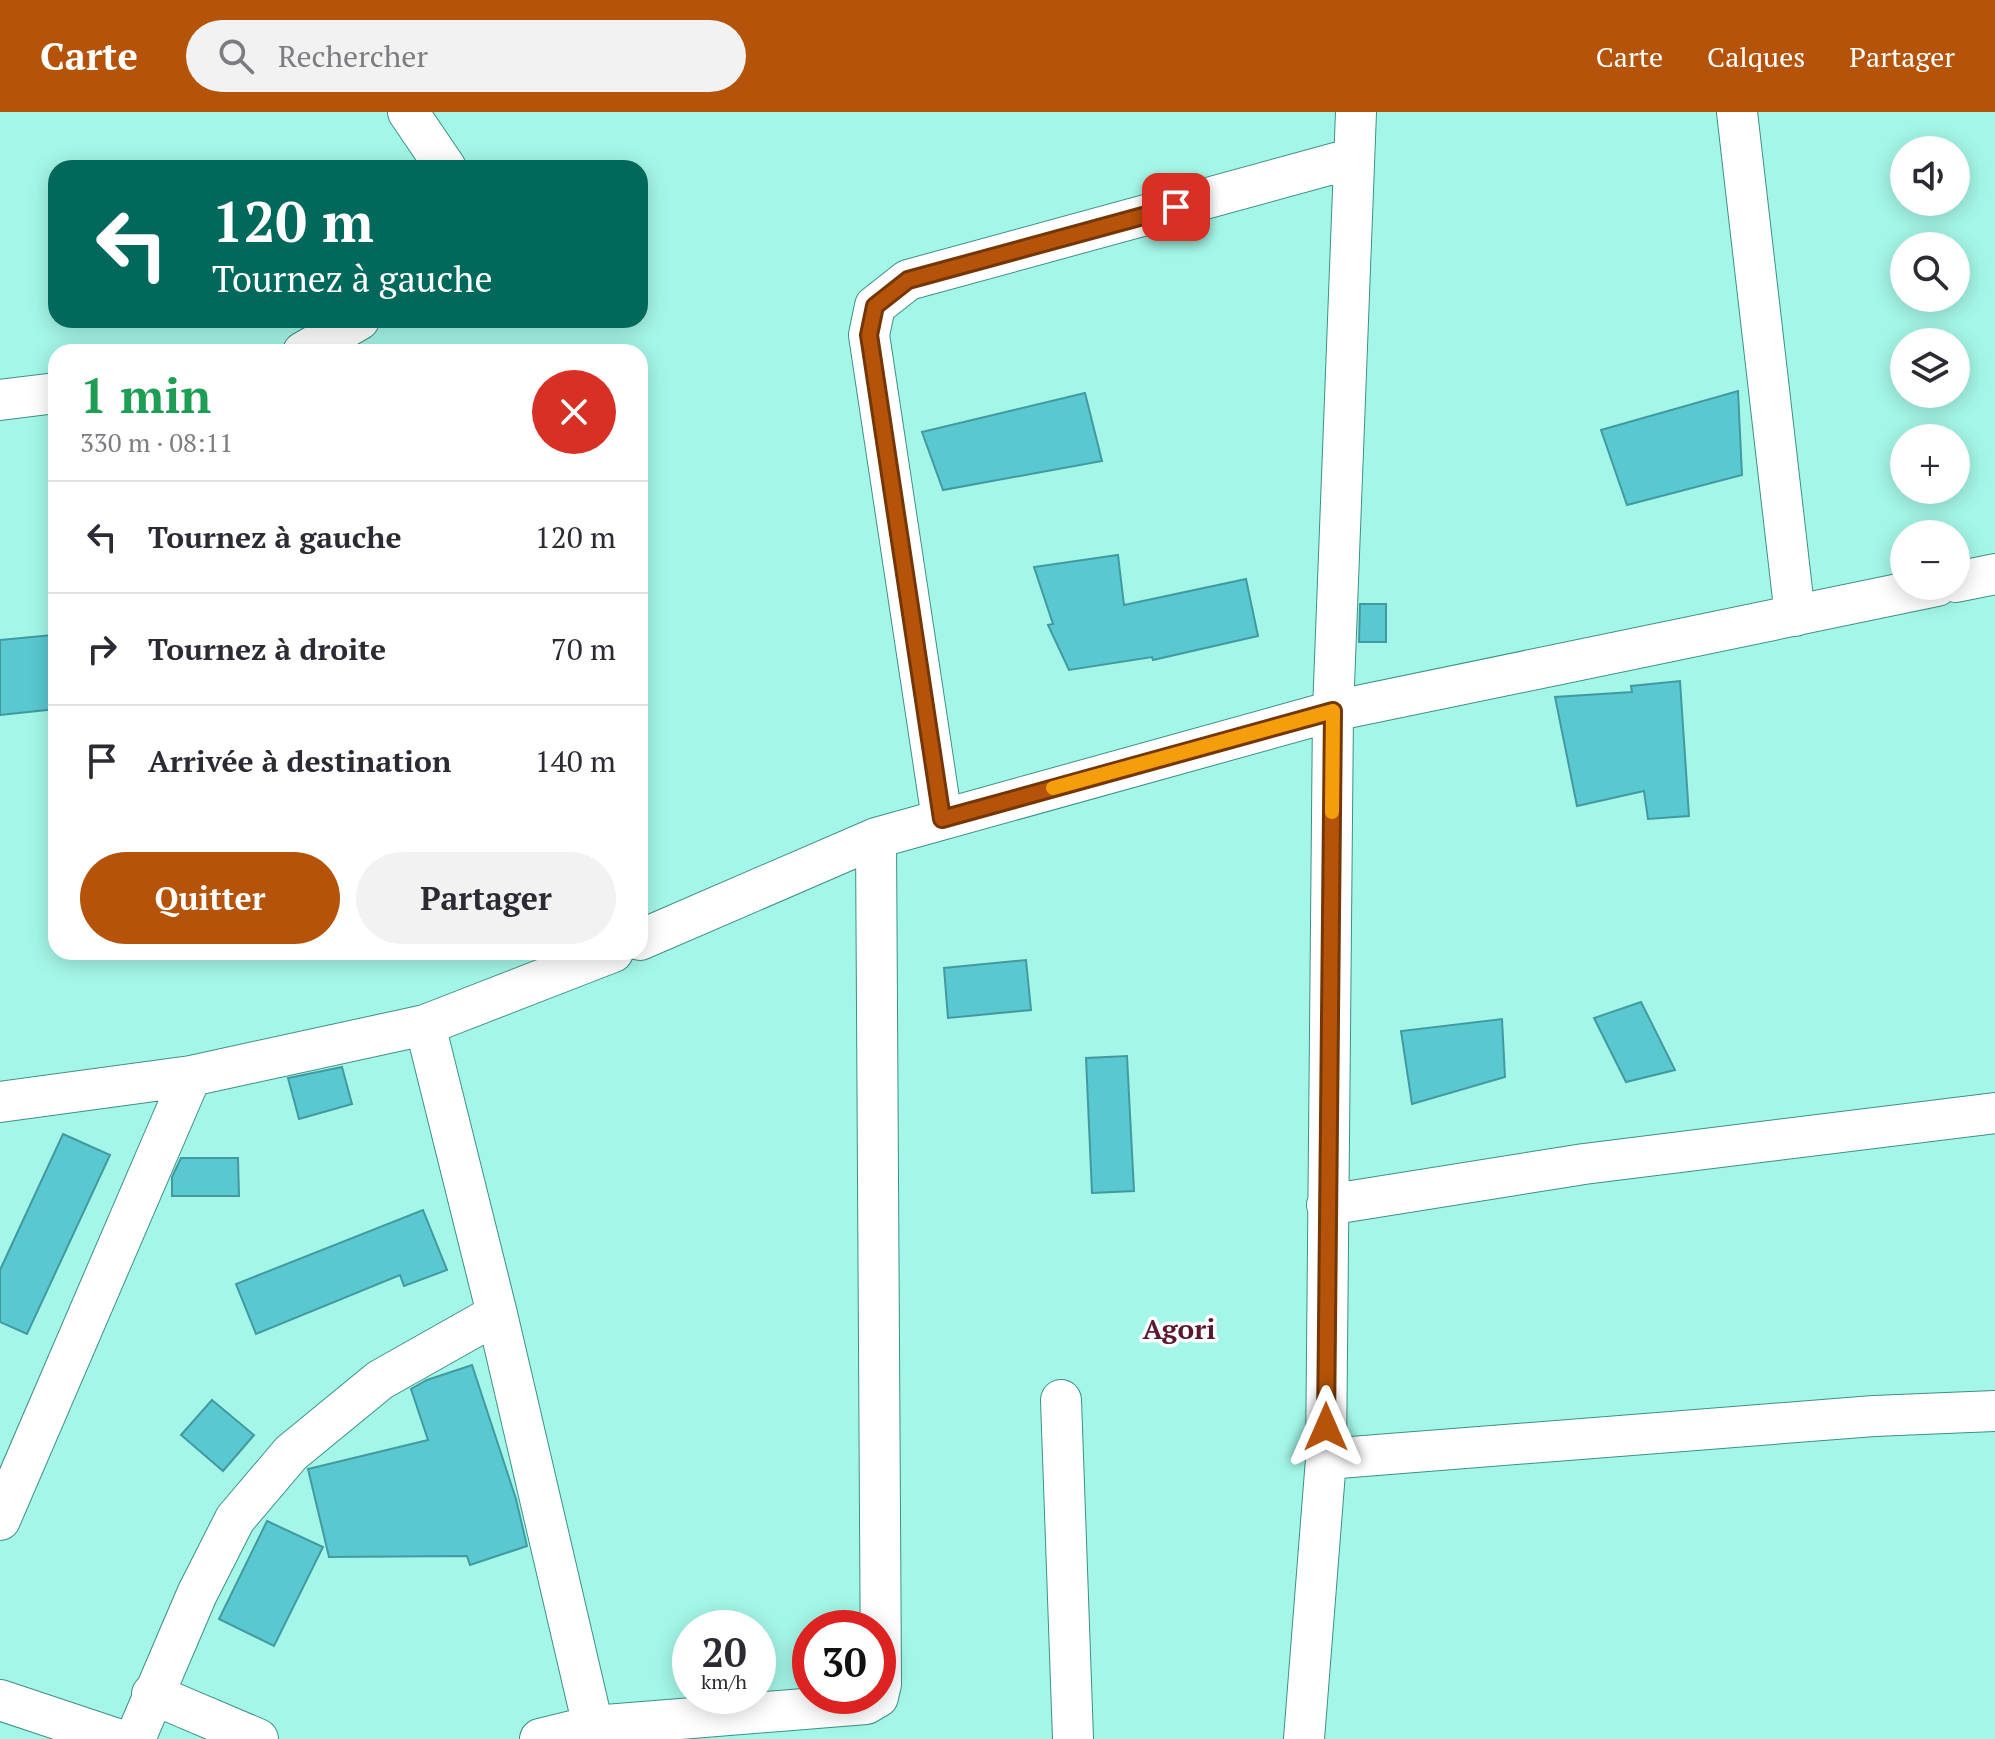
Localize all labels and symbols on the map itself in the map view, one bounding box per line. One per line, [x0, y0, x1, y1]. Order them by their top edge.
pin [1142, 173, 1210, 241]
district label: Agori [1142, 1310, 1216, 1347]
position arrow [1284, 1385, 1368, 1469]
speed limit sign: 30 [792, 1610, 896, 1714]

